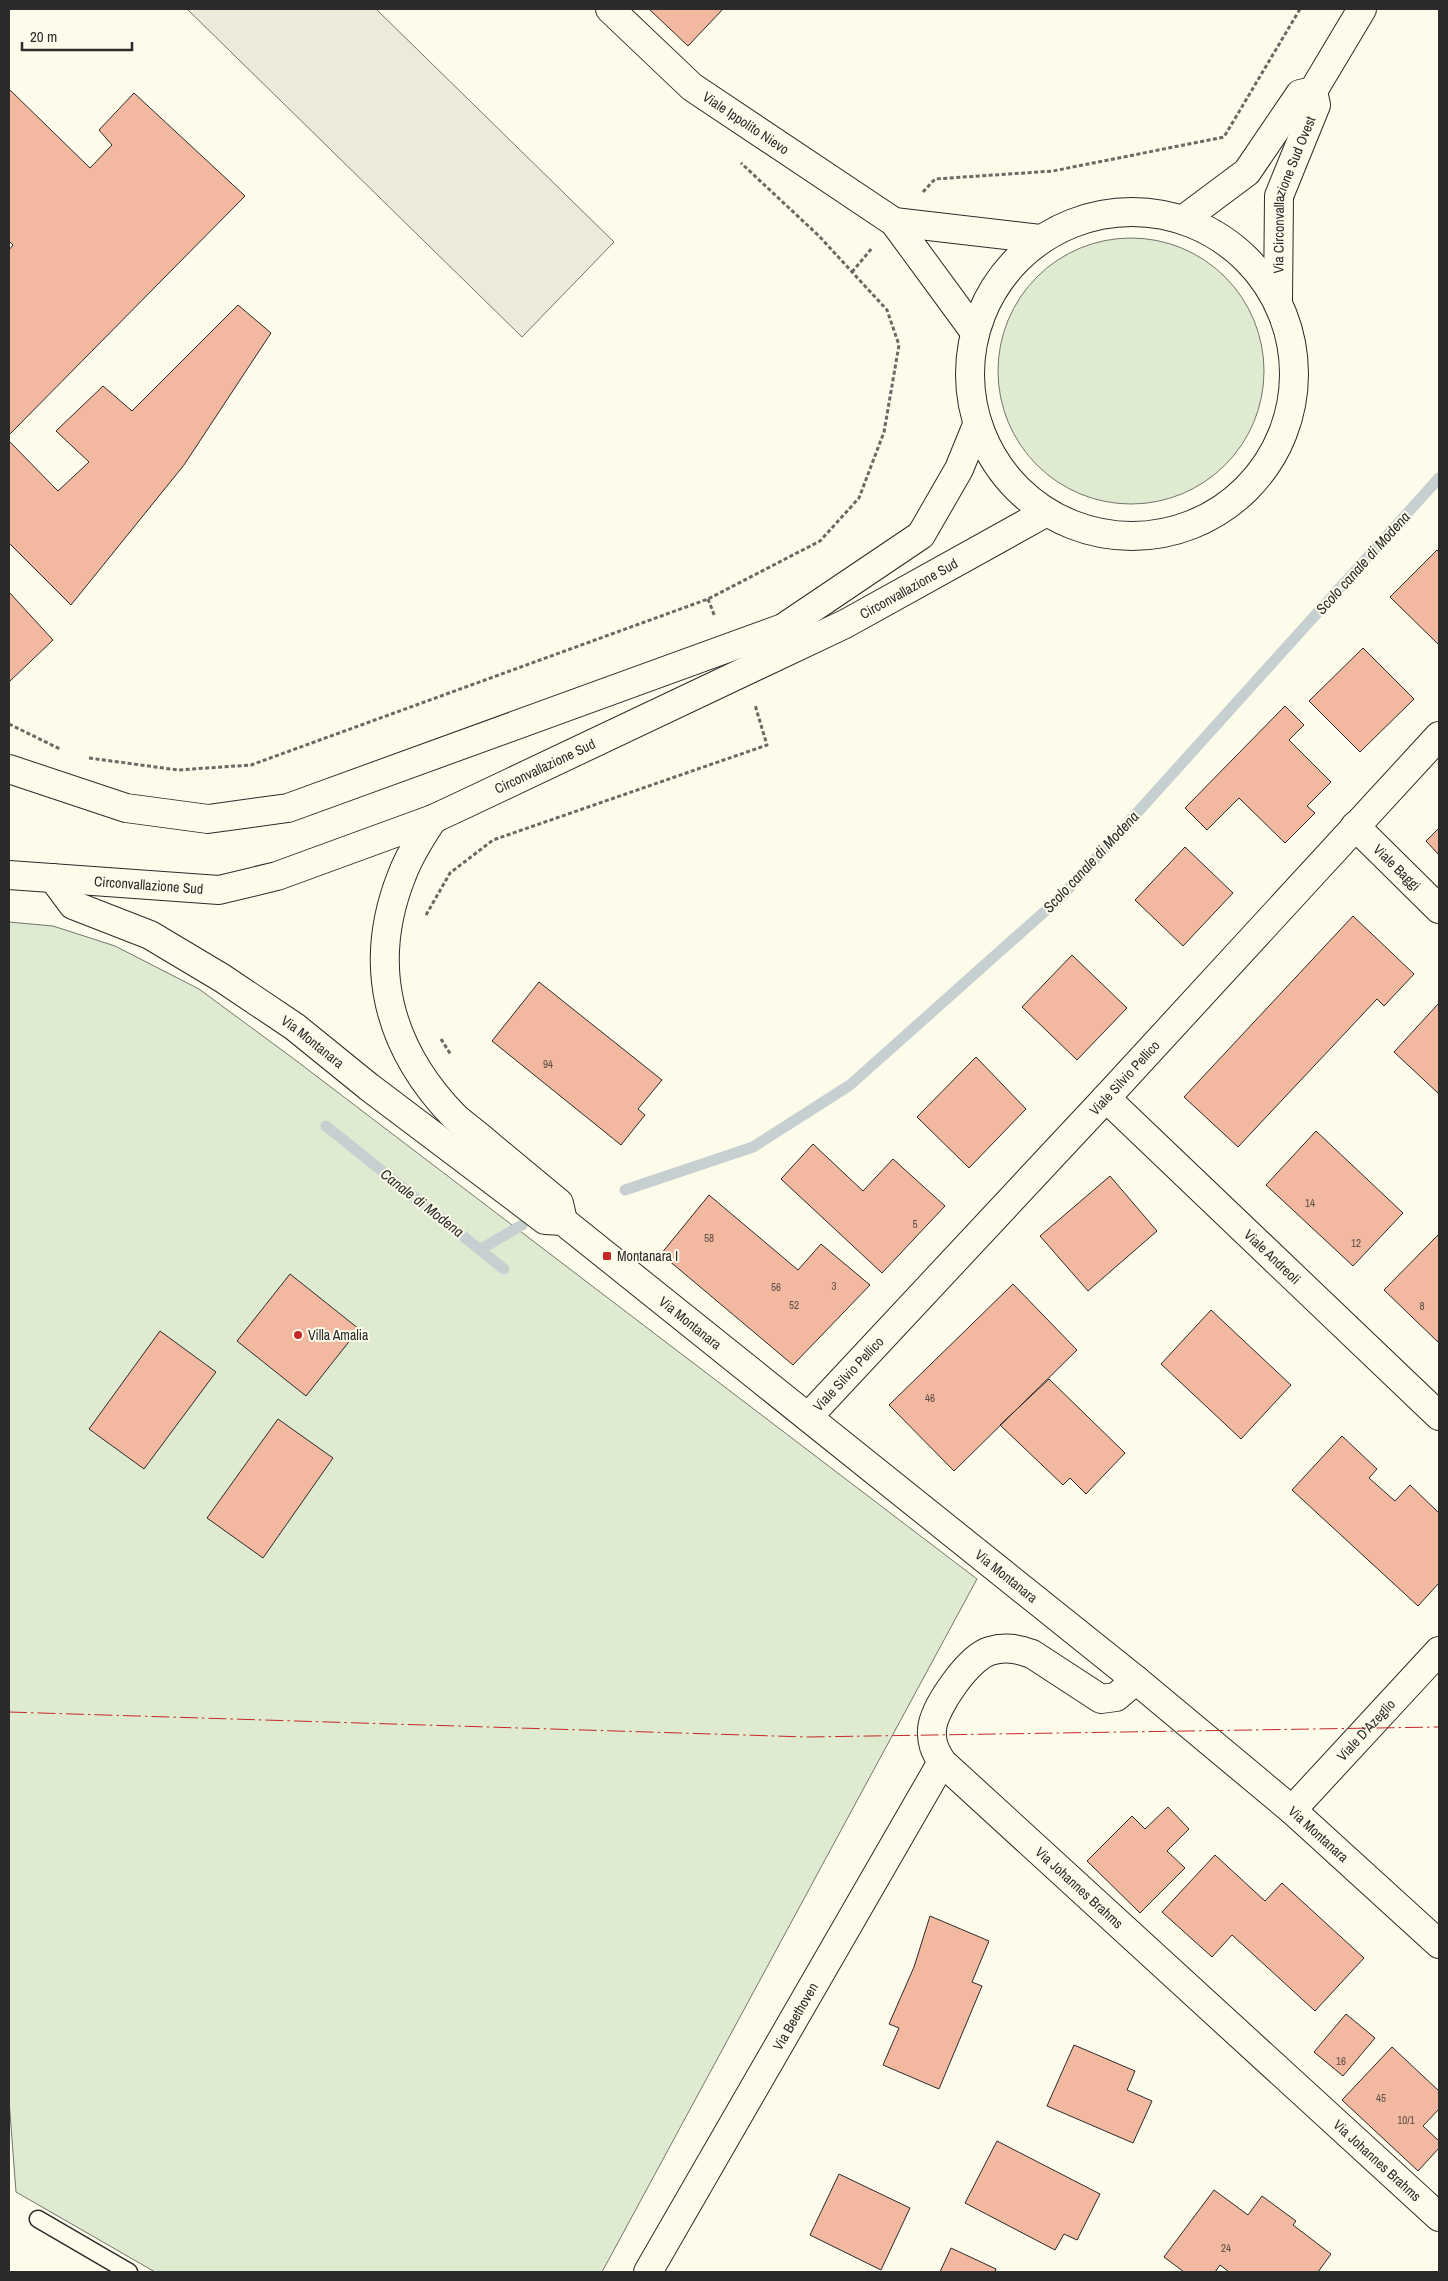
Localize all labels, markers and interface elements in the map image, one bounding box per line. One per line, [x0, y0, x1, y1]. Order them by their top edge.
scale bar [22, 20, 132, 52]
text: 20 m [30, 26, 57, 47]
street label: Viale Ippolito Nievo [699, 88, 793, 158]
street label: Via Circonvallazione Sud Ovest [1269, 114, 1320, 273]
water label: Scolo canale di Modena [1311, 506, 1415, 619]
street label: Circonvallazione Sud [857, 554, 961, 623]
street label: Circonvallazione Sud [492, 735, 598, 798]
water label: Scolo canale di Modena [1038, 806, 1143, 917]
street label: Viale Baggi [1370, 840, 1424, 895]
street label: Circonvallazione Sud [93, 872, 204, 898]
street label: Via Montanara [278, 1011, 348, 1073]
street label: Viale Silvio Pellico [1085, 1036, 1164, 1119]
house number: 94 [543, 1057, 553, 1071]
water label: Canale di Modena [376, 1163, 468, 1242]
house number: 14 [1305, 1196, 1315, 1210]
house number: 5 [912, 1217, 918, 1231]
street label: Viale Andreoli [1240, 1226, 1304, 1288]
house number: 58 [704, 1231, 714, 1245]
house number: 12 [1351, 1236, 1361, 1250]
place label: Montanara I [617, 1247, 678, 1265]
marker: Montanara I [601, 1250, 613, 1262]
house number: 3 [831, 1279, 837, 1293]
house number: 56 [771, 1280, 781, 1294]
street label: Via Montanara [655, 1292, 726, 1354]
house number: 52 [789, 1298, 799, 1312]
house number: 8 [1419, 1299, 1425, 1313]
place label: Villa Amalia [308, 1326, 369, 1344]
marker: Villa Amalia [292, 1329, 304, 1341]
street label: Viale Silvio Pellico [809, 1333, 888, 1415]
house number: 46 [925, 1391, 935, 1405]
street label: Via Montanara [971, 1546, 1042, 1607]
street label: Viale D'Azeglio [1333, 1695, 1399, 1765]
street label: Via Montanara [1285, 1802, 1353, 1867]
street label: Via Johannes Brahms [1032, 1843, 1127, 1933]
street label: Via Beethoven [769, 1979, 822, 2054]
house number: 16 [1336, 2054, 1346, 2068]
house number: 45 [1376, 2091, 1386, 2105]
house number: 10/1 [1397, 2113, 1415, 2127]
street label: Via Johannes Brahms [1330, 2116, 1425, 2205]
house number: 24 [1221, 2241, 1231, 2255]

